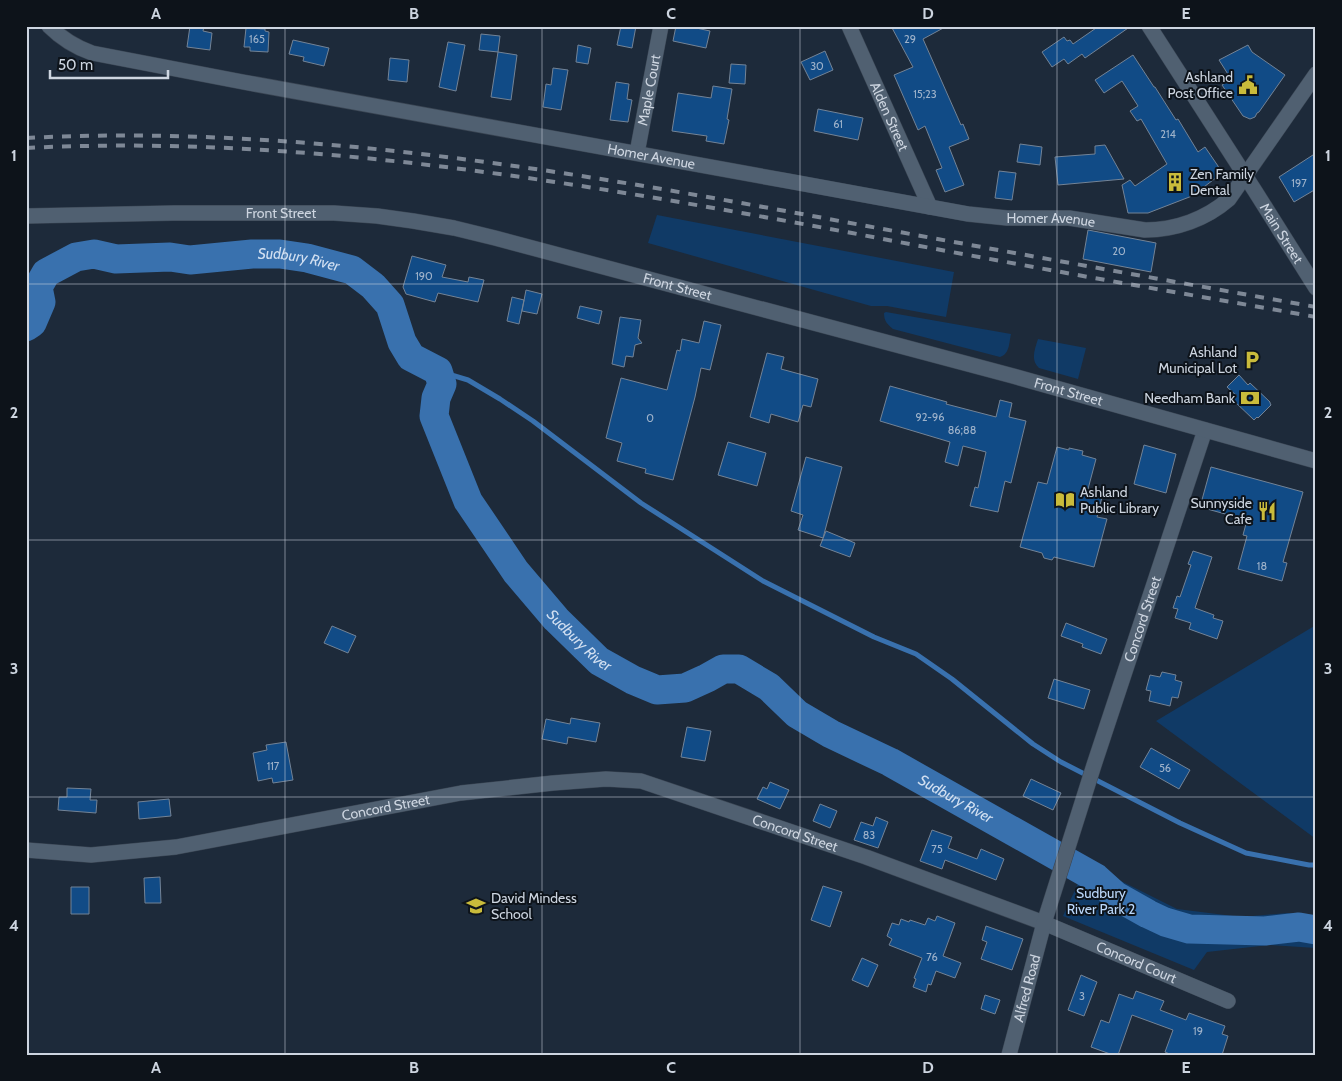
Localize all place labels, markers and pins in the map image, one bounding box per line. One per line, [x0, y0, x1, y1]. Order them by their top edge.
place label: Ashland Post Office [1167, 68, 1233, 102]
public building icon: Ashland Post Office [1237, 74, 1259, 96]
place label: Zen Family Dental [1190, 165, 1254, 199]
building icon: Zen Family Dental [1164, 171, 1186, 193]
place label: Ashland Municipal Lot [1158, 343, 1237, 377]
parking icon: Ashland Municipal Lot [1241, 349, 1263, 371]
bank icon: Needham Bank [1239, 387, 1261, 409]
place label: Needham Bank [1144, 389, 1236, 407]
place label: Ashland Public Library [1080, 483, 1159, 517]
library icon: Ashland Public Library [1054, 489, 1076, 511]
place label: Sunnyside Cafe [1190, 494, 1252, 528]
restaurant icon: Sunnyside Cafe [1256, 500, 1278, 522]
place label: David Mindess School [491, 889, 577, 923]
school or university icon: David Mindess School [465, 895, 487, 917]

